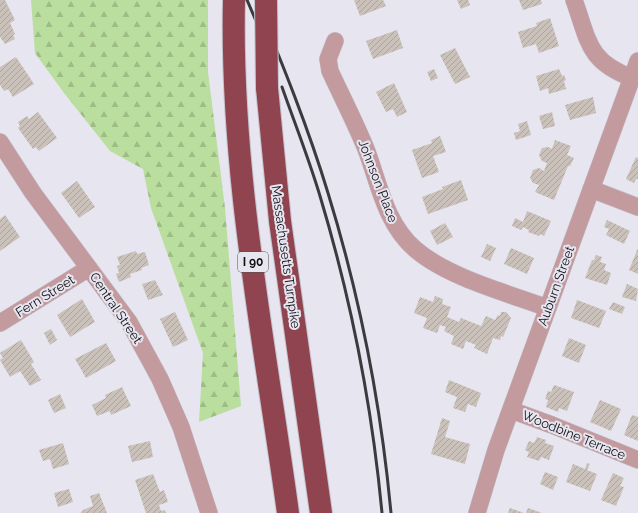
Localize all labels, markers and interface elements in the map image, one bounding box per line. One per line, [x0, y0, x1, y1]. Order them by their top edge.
street label: Johnson Place [355, 138, 401, 225]
street label: Massachusetts Turnpike [269, 185, 303, 330]
street label: Auburn Street [535, 244, 578, 328]
road number: I 90 [238, 252, 268, 272]
street label: Central Street [87, 270, 146, 347]
street label: Fern Street [13, 272, 78, 320]
street label: Woodbine Terrace [520, 407, 628, 463]

